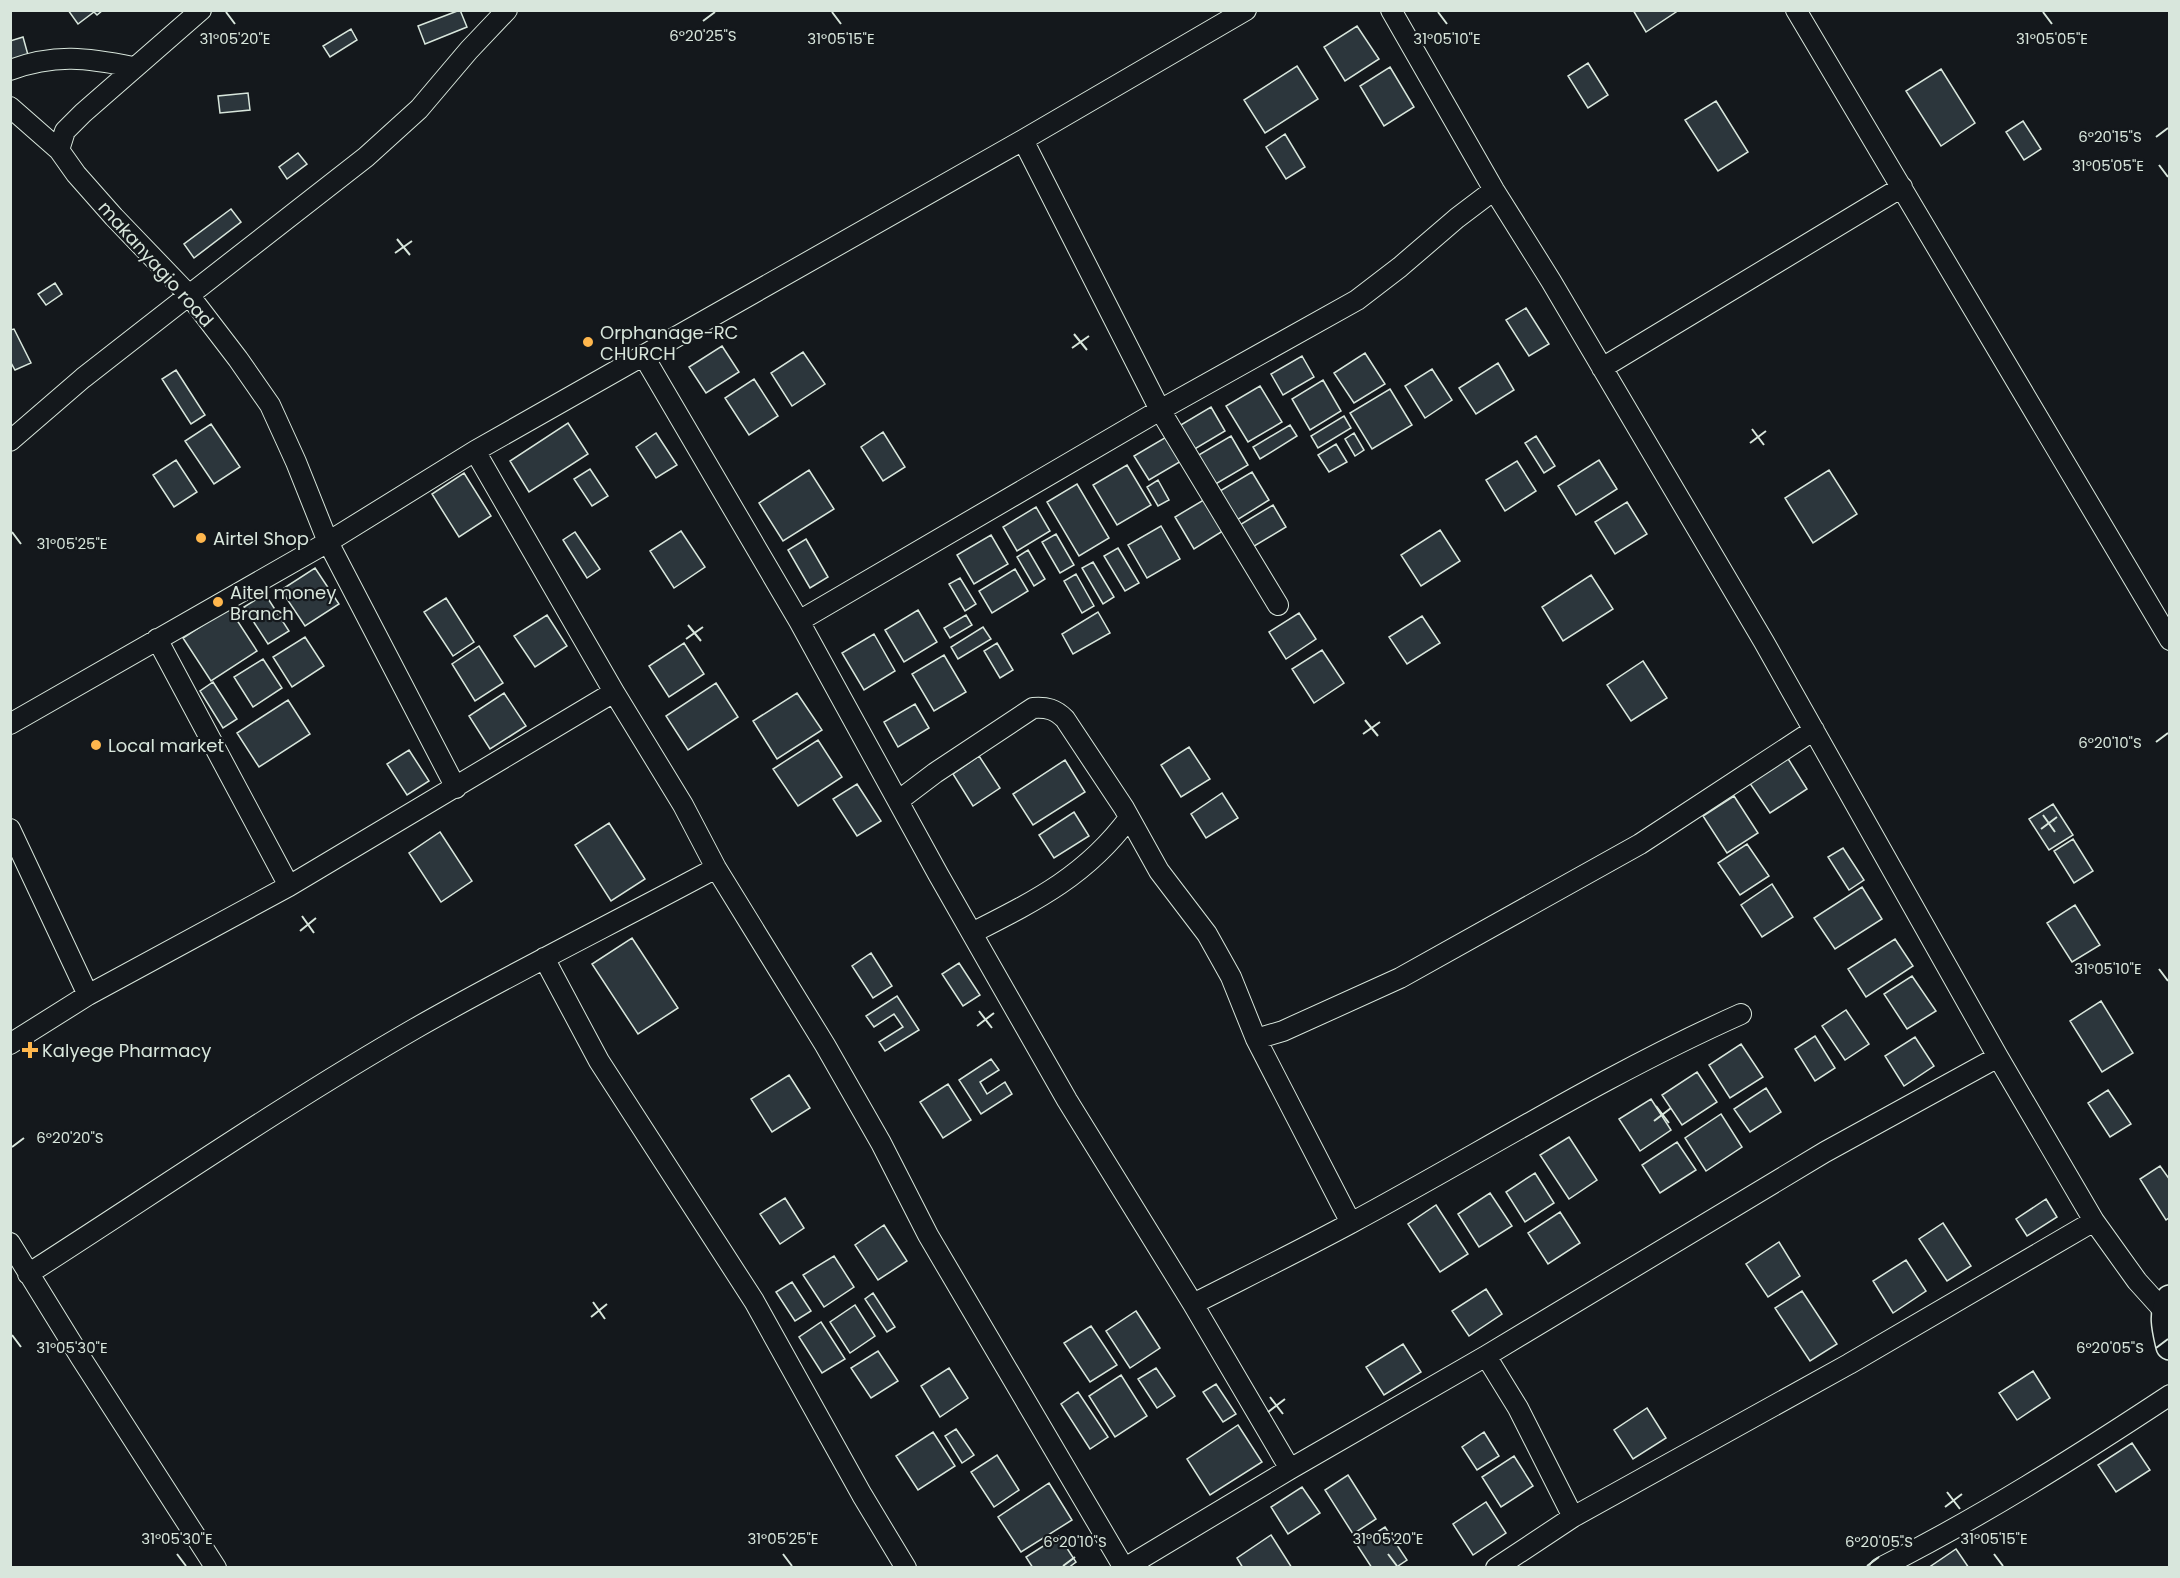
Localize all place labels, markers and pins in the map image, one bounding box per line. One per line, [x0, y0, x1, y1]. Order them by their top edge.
place label: Orphanage-RC CHURCH [600, 320, 739, 366]
marker: Orphanage-RC CHURCH [581, 335, 595, 349]
place label: Airtel Shop [213, 526, 309, 551]
marker: Airtel Shop [194, 531, 208, 545]
place label: Aitel money Branch [230, 580, 336, 626]
marker: Aitel money Branch [211, 595, 225, 609]
place label: Local market [108, 733, 224, 758]
marker: Local market [89, 738, 103, 752]
place label: Kalyege Pharmacy [42, 1038, 211, 1063]
marker: Kalyege Pharmacy [23, 1043, 37, 1057]

